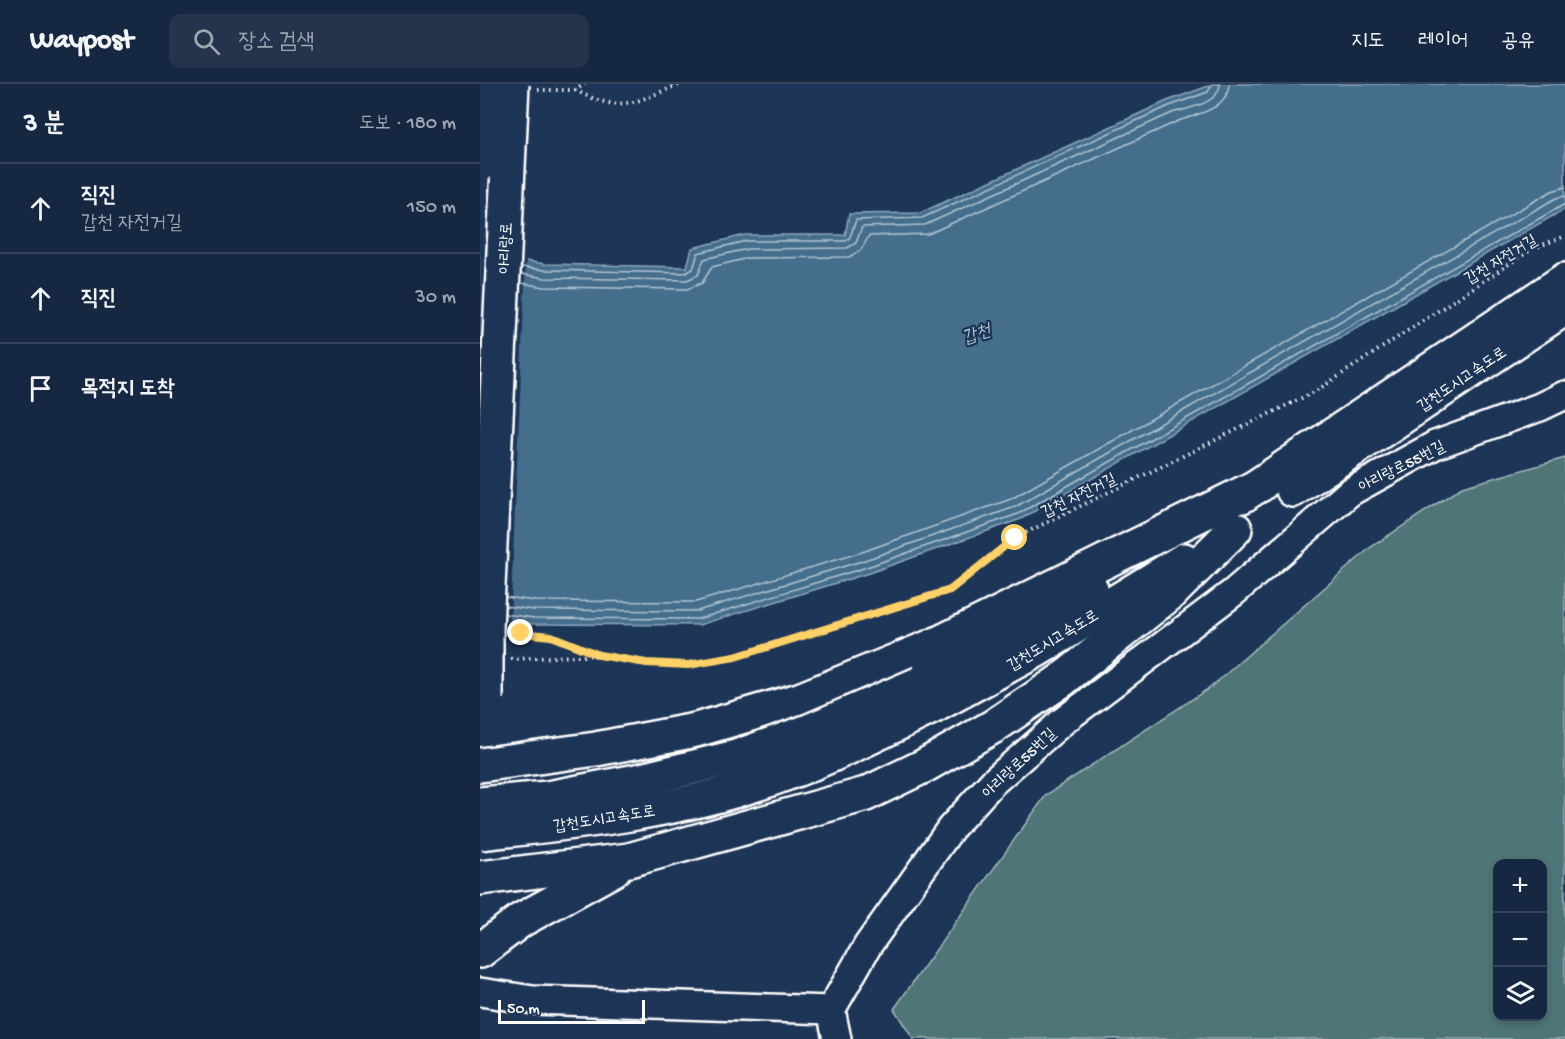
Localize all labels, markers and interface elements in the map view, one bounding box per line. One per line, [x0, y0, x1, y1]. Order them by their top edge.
search box [169, 14, 589, 68]
text: Waypost [30, 25, 133, 58]
icon: search [190, 25, 223, 58]
text: 장소 검색 [238, 30, 314, 56]
text: 지도 [1351, 30, 1385, 55]
text: 레이어 [1418, 30, 1468, 55]
text: 공유 [1501, 30, 1535, 55]
text: 3 분 [24, 110, 65, 141]
text: 도보 · 180 m [359, 113, 456, 136]
text: 직진 [81, 184, 116, 210]
icon: ahead [24, 192, 57, 225]
text: 150 m [407, 197, 456, 220]
text: 갑천 자전거길 [81, 213, 182, 236]
street label: 아리랑로 [497, 222, 518, 274]
street label: 갑천 자전거길 [1462, 232, 1542, 290]
icon: ahead [24, 282, 57, 315]
text: 직진 [81, 287, 116, 313]
text: 30 m [415, 287, 456, 310]
water label: 갑천 [960, 320, 995, 350]
street label: 갑천도시고속도로 [1414, 343, 1511, 418]
icon: arrive [24, 372, 57, 405]
text: 목적지 도착 [81, 377, 175, 403]
street label: 아리랑로55번길 [1356, 438, 1449, 498]
street label: 갑천 자전거길 [1039, 471, 1120, 523]
route start [1001, 524, 1027, 550]
street label: 갑천도시고속도로 [1004, 606, 1103, 677]
route end [507, 619, 533, 645]
street label: 아리랑로55번길 [980, 725, 1061, 804]
street label: 갑천도시고속도로 [552, 802, 657, 838]
map controls [1493, 859, 1547, 1021]
button: + [1493, 859, 1547, 913]
button: − [1493, 913, 1547, 967]
button: layers [1493, 967, 1547, 1021]
scale bar [498, 997, 645, 1024]
text: 50 m [507, 1001, 540, 1020]

